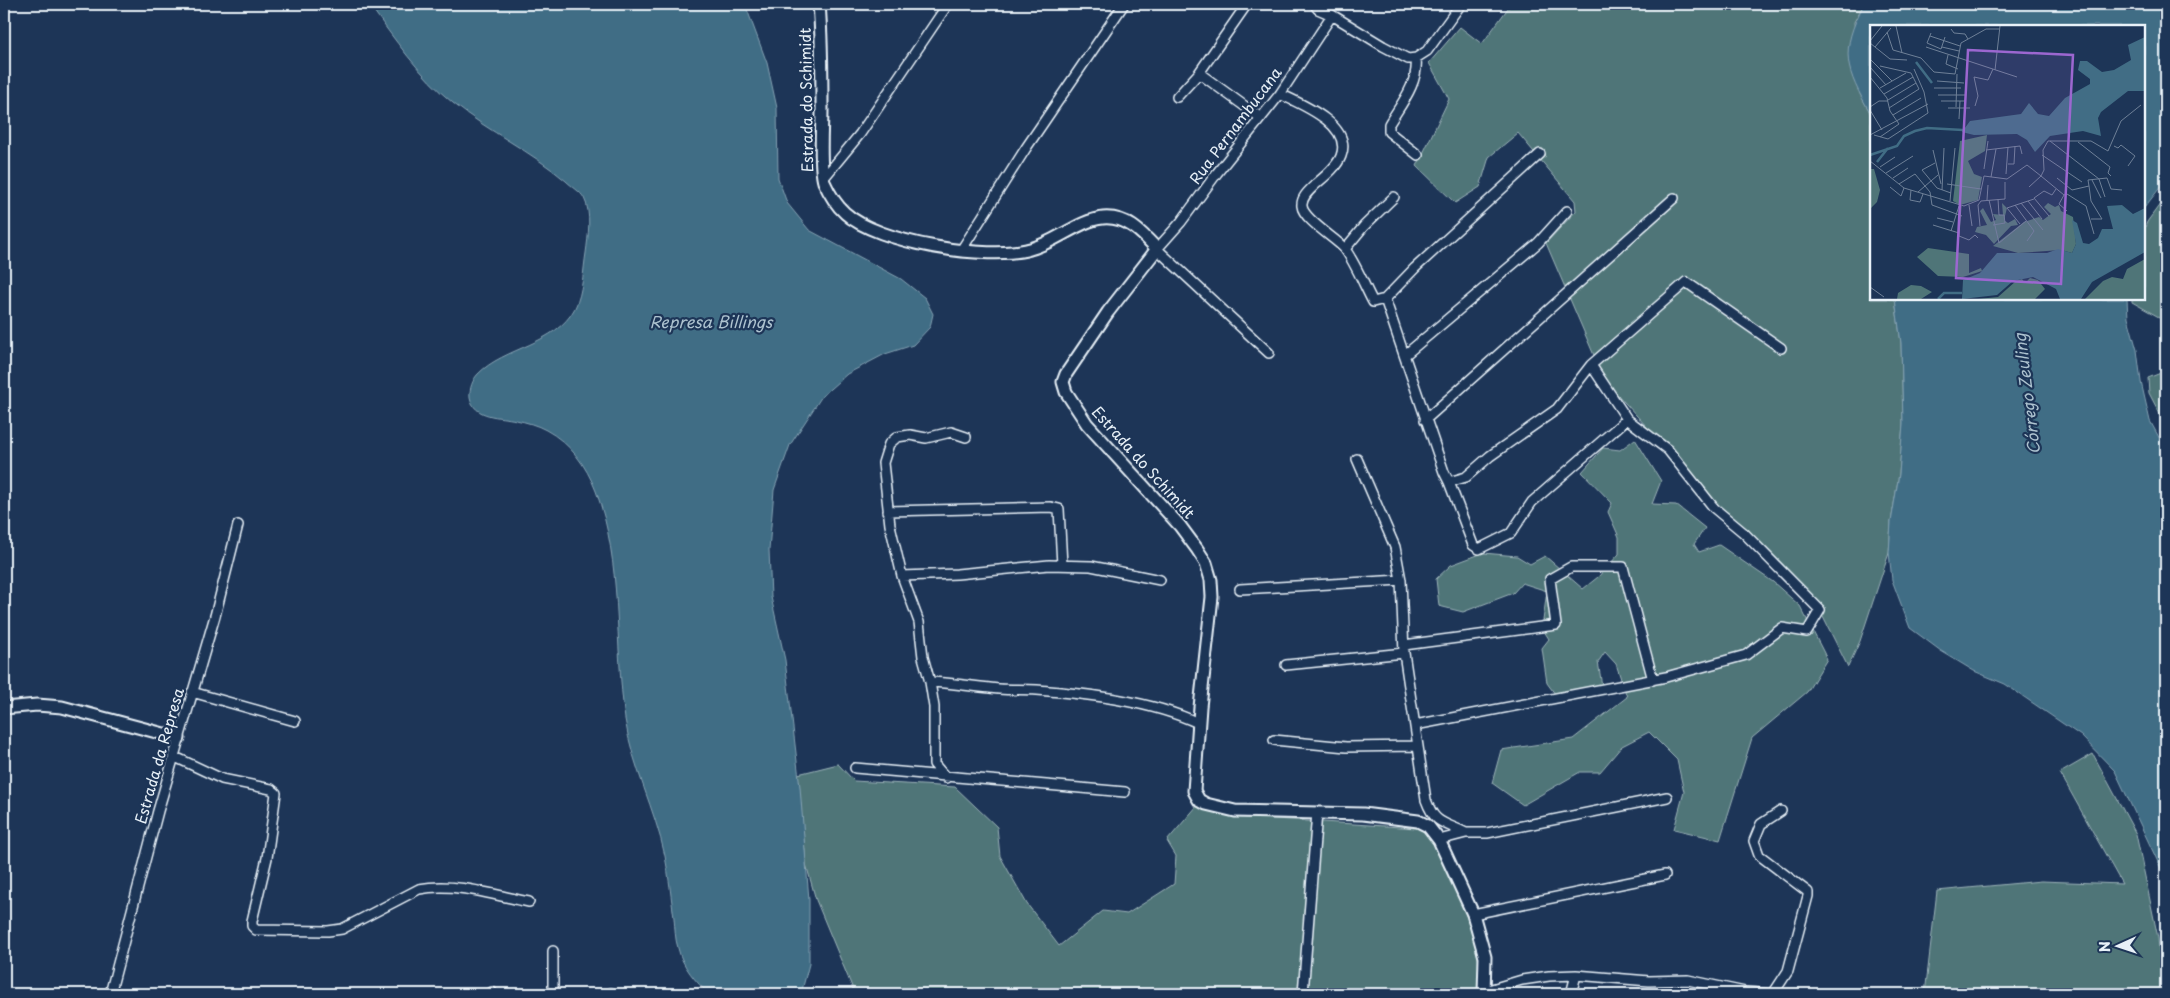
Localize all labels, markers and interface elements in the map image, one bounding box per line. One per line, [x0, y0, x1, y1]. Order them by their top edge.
inset map [1870, 25, 2145, 300]
street label: Estrada do Schimidt [793, 27, 818, 173]
street label: Rua Pernambucana [1183, 61, 1287, 188]
water label: Represa Billings [650, 309, 774, 333]
water label: Córrego Zeuling [2006, 331, 2045, 456]
street label: Estrada do Schimidt [1087, 401, 1201, 523]
street label: Estrada da Represa [128, 684, 189, 826]
north arrow [2092, 920, 2142, 970]
text: N [2094, 941, 2115, 953]

